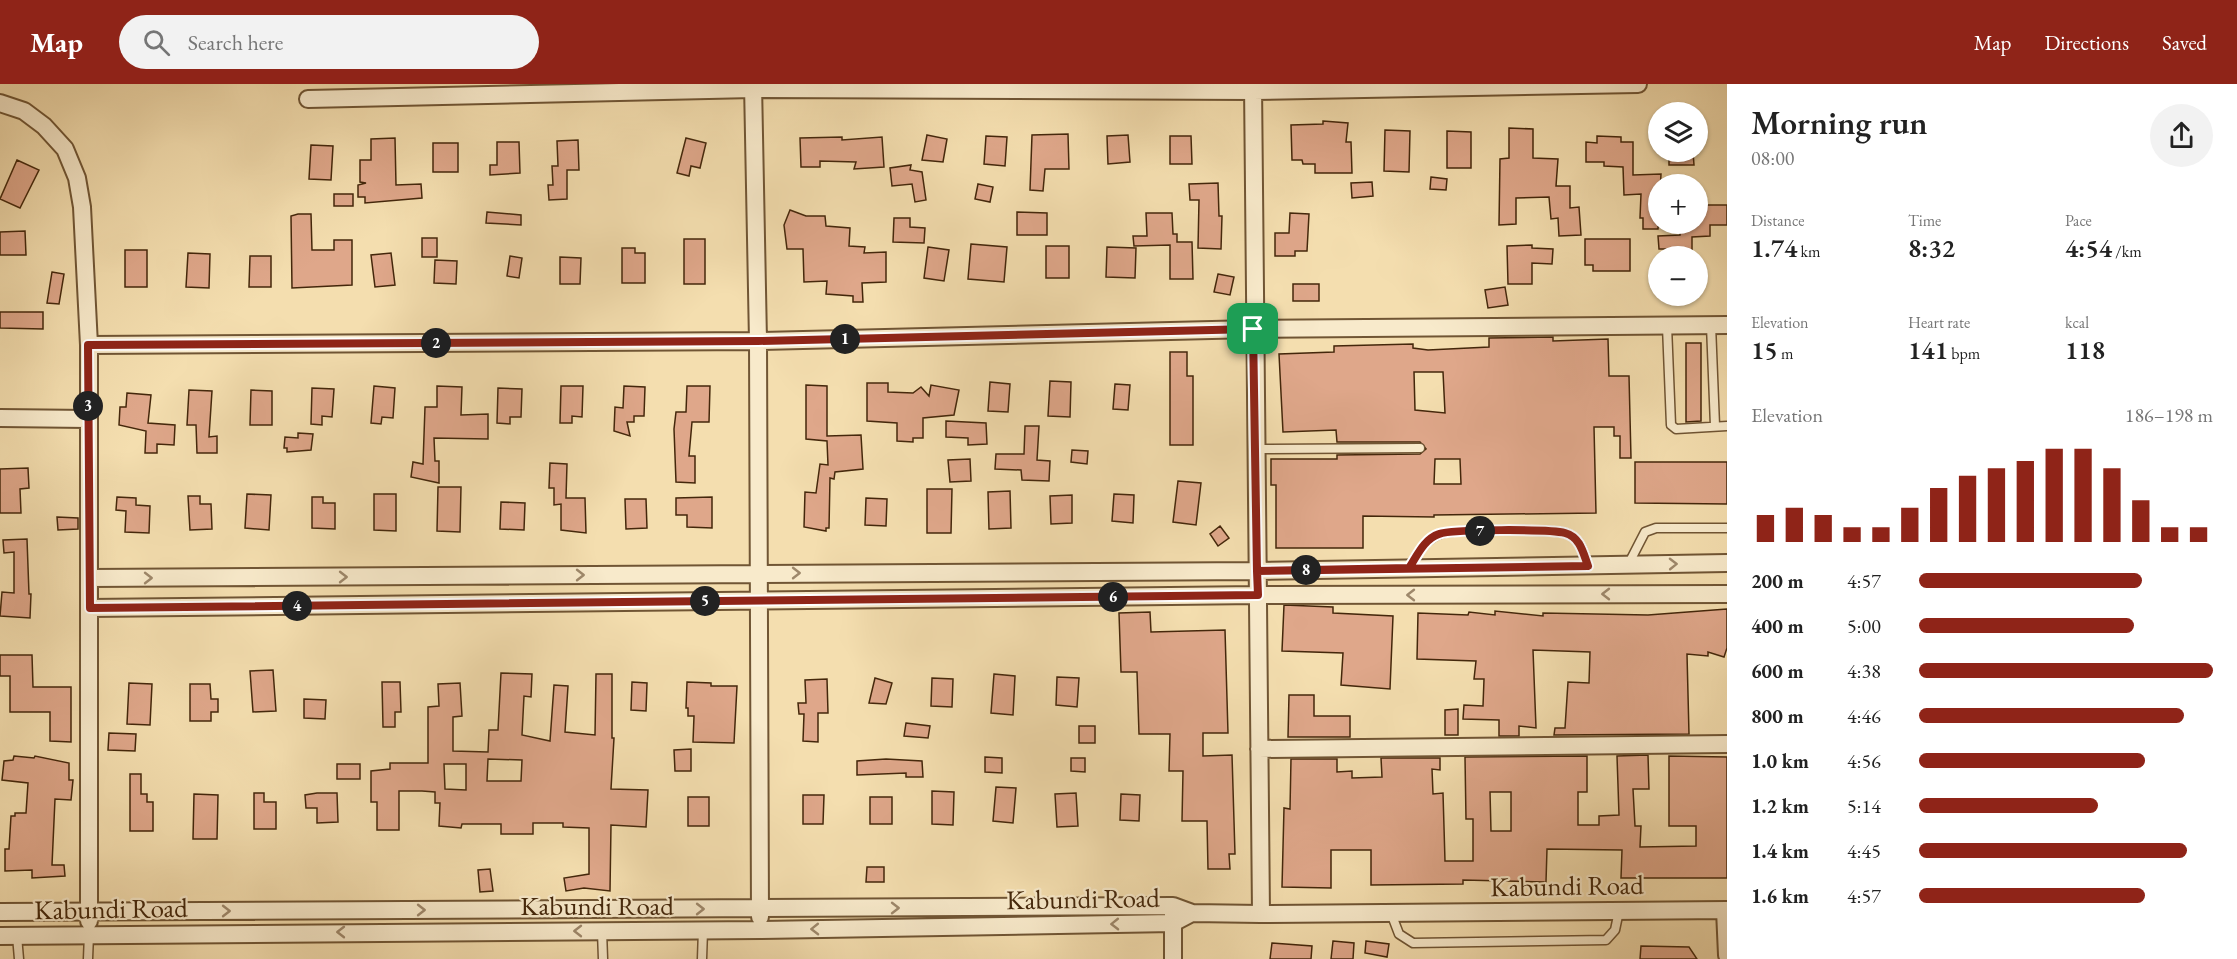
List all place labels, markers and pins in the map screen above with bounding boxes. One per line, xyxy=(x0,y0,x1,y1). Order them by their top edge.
pin xyxy=(1227,303,1278,354)
pin: 1 xyxy=(830,324,860,354)
pin: 2 xyxy=(421,328,451,358)
pin: 3 xyxy=(73,391,103,421)
pin: 7 xyxy=(1465,516,1495,546)
pin: 8 xyxy=(1291,555,1321,585)
pin: 6 xyxy=(1098,582,1128,612)
pin: 5 xyxy=(690,586,720,616)
pin: 4 xyxy=(282,591,312,621)

